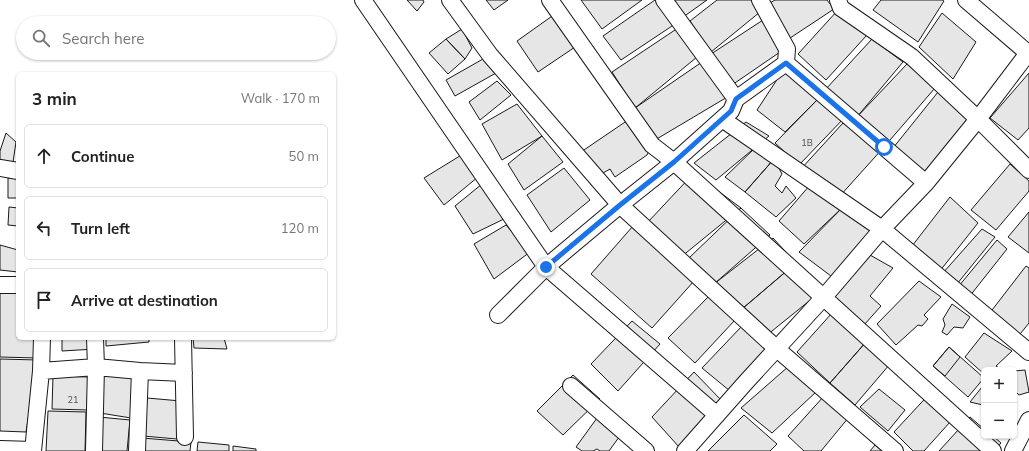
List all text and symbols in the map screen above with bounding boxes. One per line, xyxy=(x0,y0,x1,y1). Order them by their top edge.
search box xyxy=(16,16,336,60)
icon: search xyxy=(30,27,52,49)
text: Search here xyxy=(62,29,144,48)
text: 3 min xyxy=(32,88,77,109)
text: Walk · 170 m xyxy=(241,90,320,106)
house number: 1B xyxy=(801,137,813,148)
route start xyxy=(875,138,893,156)
icon: ahead xyxy=(33,145,55,167)
text: Continue xyxy=(71,147,134,166)
text: 50 m xyxy=(289,148,319,164)
icon: left xyxy=(33,217,55,239)
text: Turn left xyxy=(71,219,130,238)
text: 120 m xyxy=(281,220,319,236)
route end xyxy=(537,258,555,276)
icon: arrive xyxy=(33,289,55,311)
text: Arrive at destination xyxy=(71,291,218,310)
map controls xyxy=(981,367,1017,439)
button: + xyxy=(981,367,1017,403)
house number: 21 xyxy=(68,394,78,405)
button: − xyxy=(981,403,1017,439)

